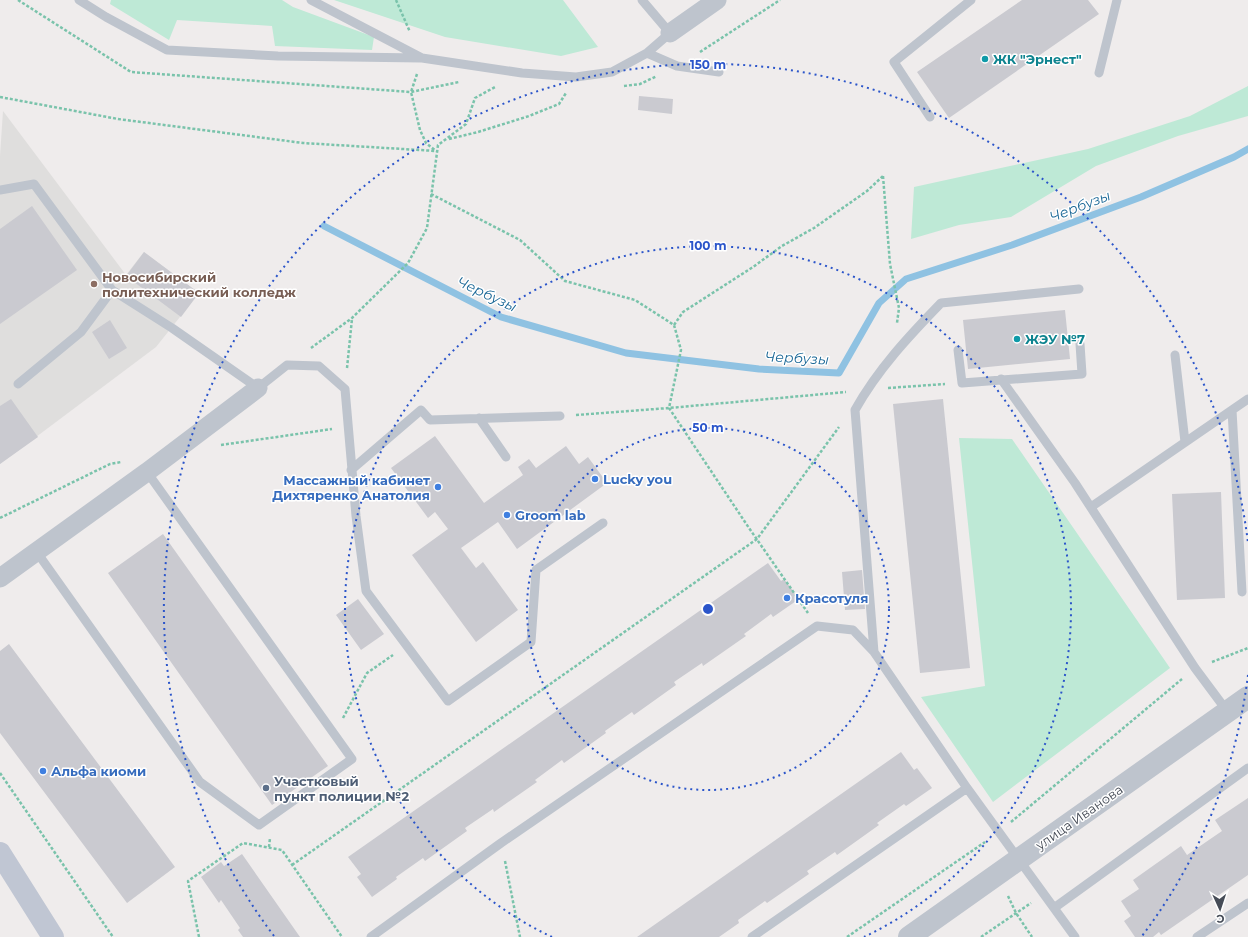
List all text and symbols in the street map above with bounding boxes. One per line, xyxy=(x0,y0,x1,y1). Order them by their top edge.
place label: ЖК "Эрнест" xyxy=(993,51,1082,67)
marker: ЖК "Эрнест" xyxy=(980,54,990,64)
text: 150 m xyxy=(690,57,726,72)
water label: Чербузы xyxy=(1047,186,1113,226)
text: 100 m xyxy=(690,238,726,253)
place label: Новосибирский политехнический колледж xyxy=(102,269,296,300)
water label: Чербузы xyxy=(454,272,520,316)
marker: Новосибирский политехнический колледж xyxy=(89,279,99,289)
place label: ЖЭУ №7 xyxy=(1025,331,1085,347)
marker: ЖЭУ №7 xyxy=(1012,334,1022,344)
water label: Чербузы xyxy=(765,347,829,369)
text: 50 m xyxy=(692,420,724,435)
place label: Lucky you xyxy=(603,471,672,487)
place label: Массажный кабинет Дихтяренко Анатолия xyxy=(272,472,430,503)
marker: Lucky you xyxy=(590,474,600,484)
marker: Массажный кабинет Дихтяренко Анатолия xyxy=(433,482,443,492)
place label: Groom lab xyxy=(515,507,586,523)
marker: Groom lab xyxy=(502,510,512,520)
place label: Красотуля xyxy=(795,590,868,606)
marker: Красотуля xyxy=(782,593,792,603)
centre of rings xyxy=(701,602,715,616)
place label: Альфа киоми xyxy=(51,763,146,779)
marker: Альфа киоми xyxy=(38,766,48,776)
place label: Участковый пункт полиции №2 xyxy=(274,773,409,804)
street label: улица Иванова xyxy=(1032,781,1126,854)
marker: Участковый пункт полиции №2 xyxy=(261,783,271,793)
north arrow xyxy=(1200,889,1240,929)
text: С xyxy=(1216,912,1225,926)

